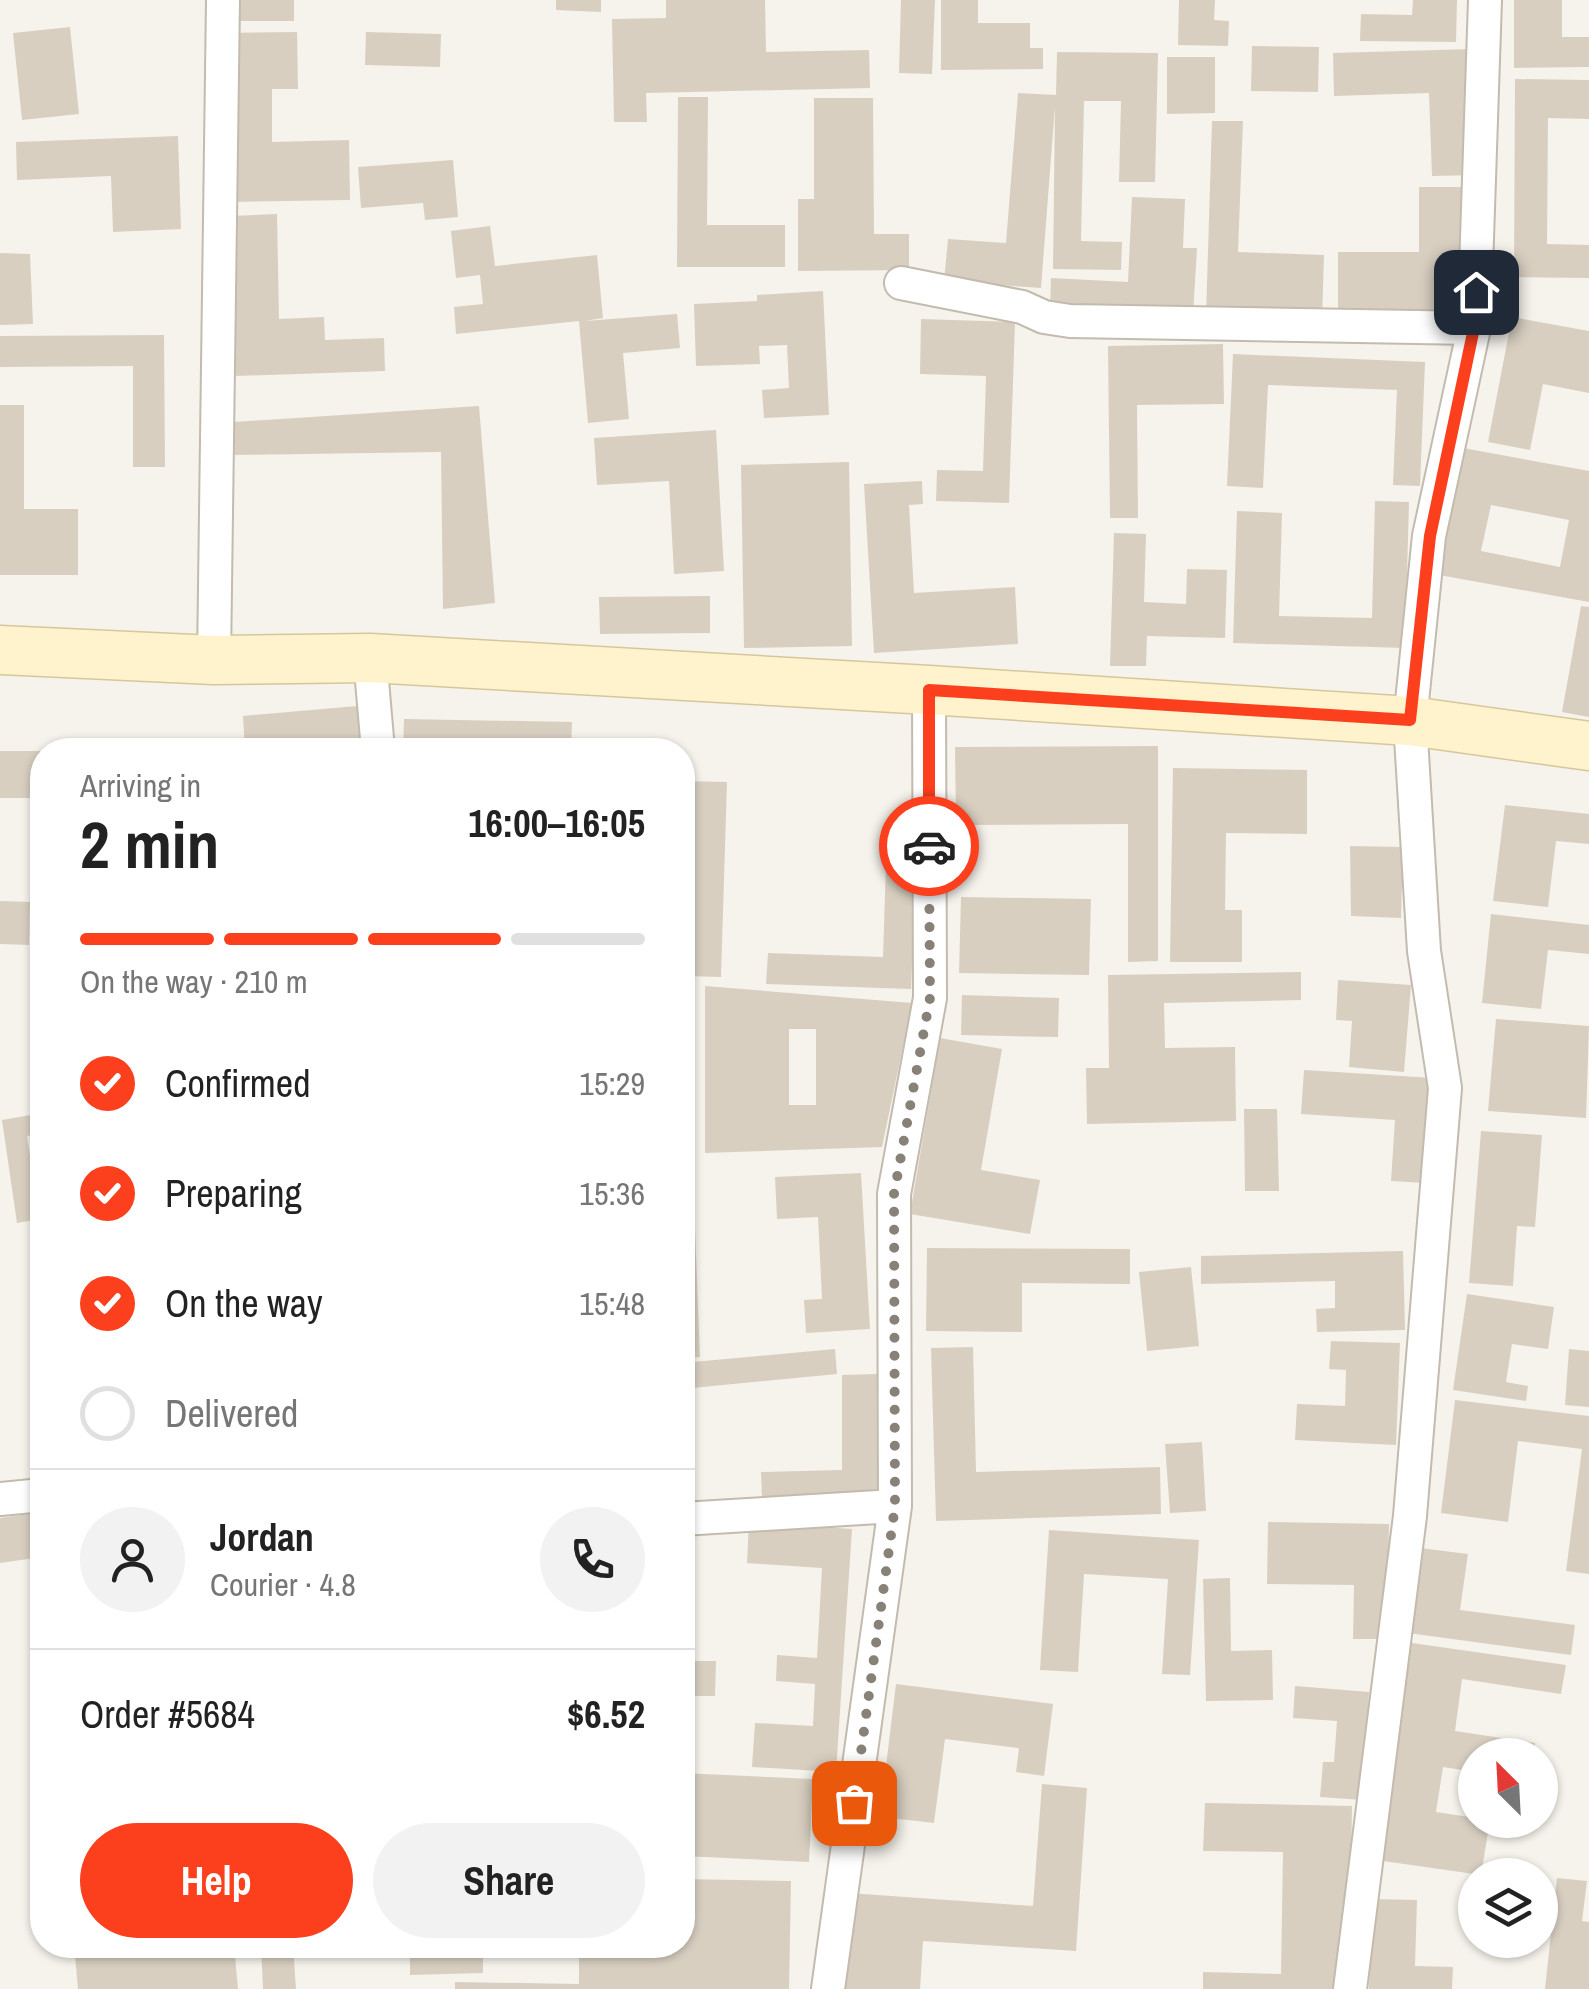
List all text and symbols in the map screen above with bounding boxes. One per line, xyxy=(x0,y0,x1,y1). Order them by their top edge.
pin xyxy=(1434,250,1519,335)
icon: home xyxy=(1449,265,1504,320)
text: Arriving in xyxy=(80,764,201,807)
courier xyxy=(879,796,979,896)
text: 16:00–16:05 xyxy=(468,798,645,849)
text: 2 min xyxy=(80,801,219,888)
icon: car xyxy=(902,819,957,874)
text: On the way · 210 m xyxy=(80,960,308,1003)
icon: check xyxy=(80,1056,135,1111)
text: Confirmed xyxy=(165,1058,310,1109)
text: 15:29 xyxy=(579,1062,645,1105)
icon: check xyxy=(80,1166,135,1221)
text: Preparing xyxy=(165,1168,302,1219)
text: 15:36 xyxy=(579,1172,645,1215)
icon: check xyxy=(80,1276,135,1331)
text: On the way xyxy=(165,1278,323,1329)
text: 15:48 xyxy=(579,1282,645,1325)
text: Delivered xyxy=(165,1388,298,1439)
button: person xyxy=(80,1507,185,1612)
button: phone xyxy=(540,1507,645,1612)
text: Jordan xyxy=(210,1512,314,1563)
text: Courier · 4.8 xyxy=(210,1563,356,1606)
text: Order #5684 xyxy=(80,1689,255,1740)
text: $6.52 xyxy=(567,1689,645,1740)
north arrow xyxy=(1458,1738,1558,1838)
map controls xyxy=(1458,1738,1558,1958)
pin xyxy=(812,1761,897,1846)
icon: bag xyxy=(827,1776,882,1831)
button: Help xyxy=(80,1823,353,1938)
button: Share xyxy=(373,1823,645,1938)
button: layers xyxy=(1458,1858,1558,1958)

